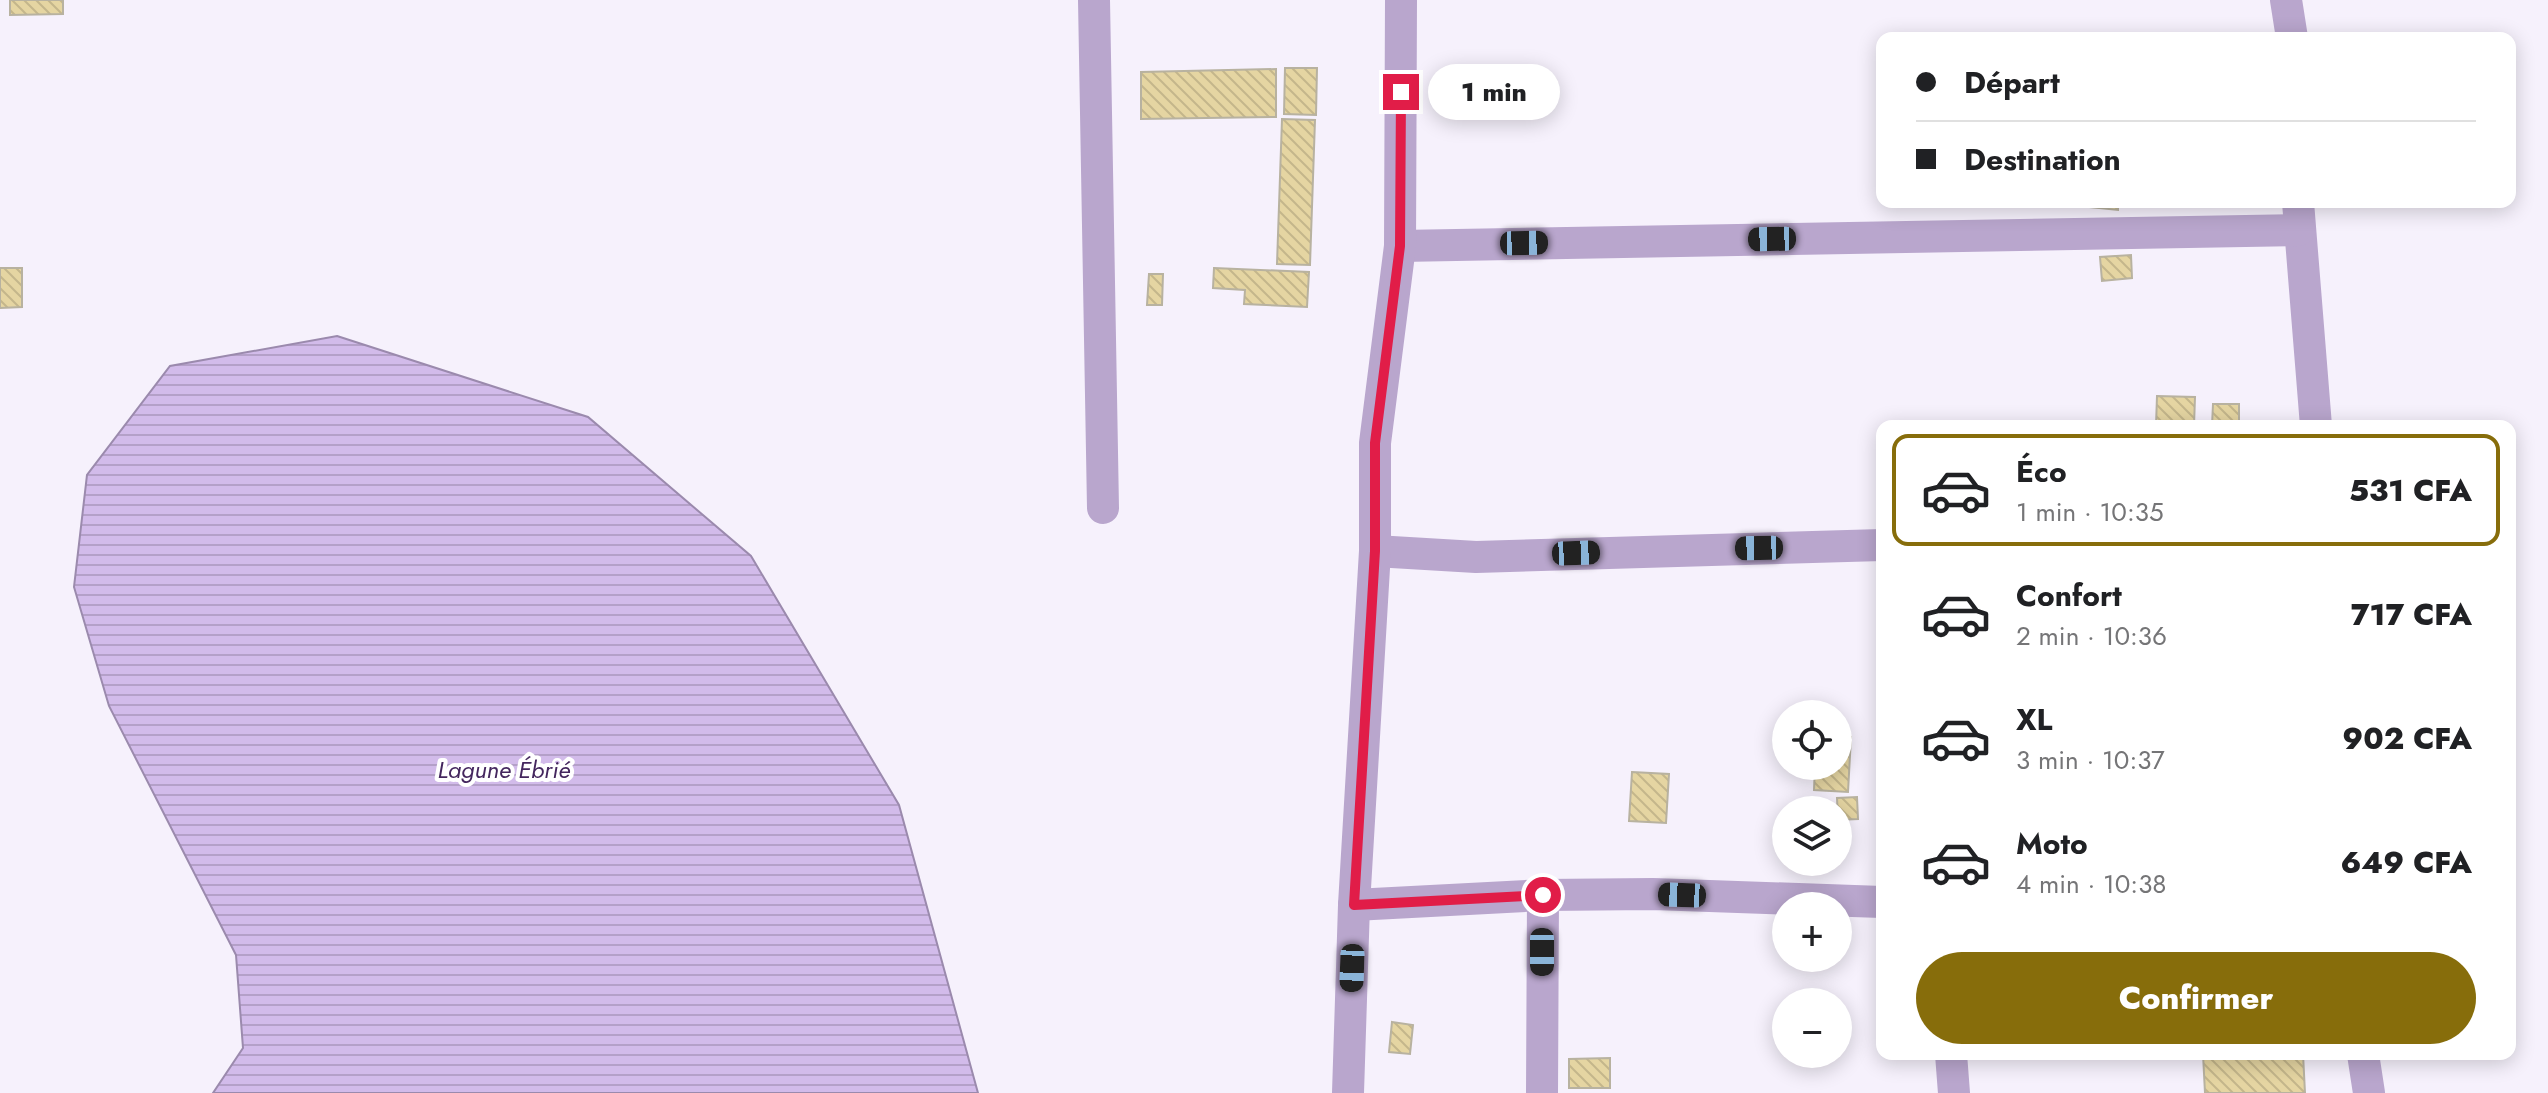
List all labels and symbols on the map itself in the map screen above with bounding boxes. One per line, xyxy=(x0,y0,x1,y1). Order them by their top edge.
callout: 1 min xyxy=(1429,64,1561,120)
route end xyxy=(1383,74,1419,110)
car xyxy=(1748,227,1796,251)
car xyxy=(1500,231,1548,255)
car xyxy=(1735,536,1783,560)
car xyxy=(1552,540,1600,566)
water label: Lagune Ébrié xyxy=(438,752,571,787)
route start xyxy=(1525,877,1561,913)
car xyxy=(1658,882,1706,908)
car xyxy=(1530,928,1554,976)
car xyxy=(1339,944,1365,992)

